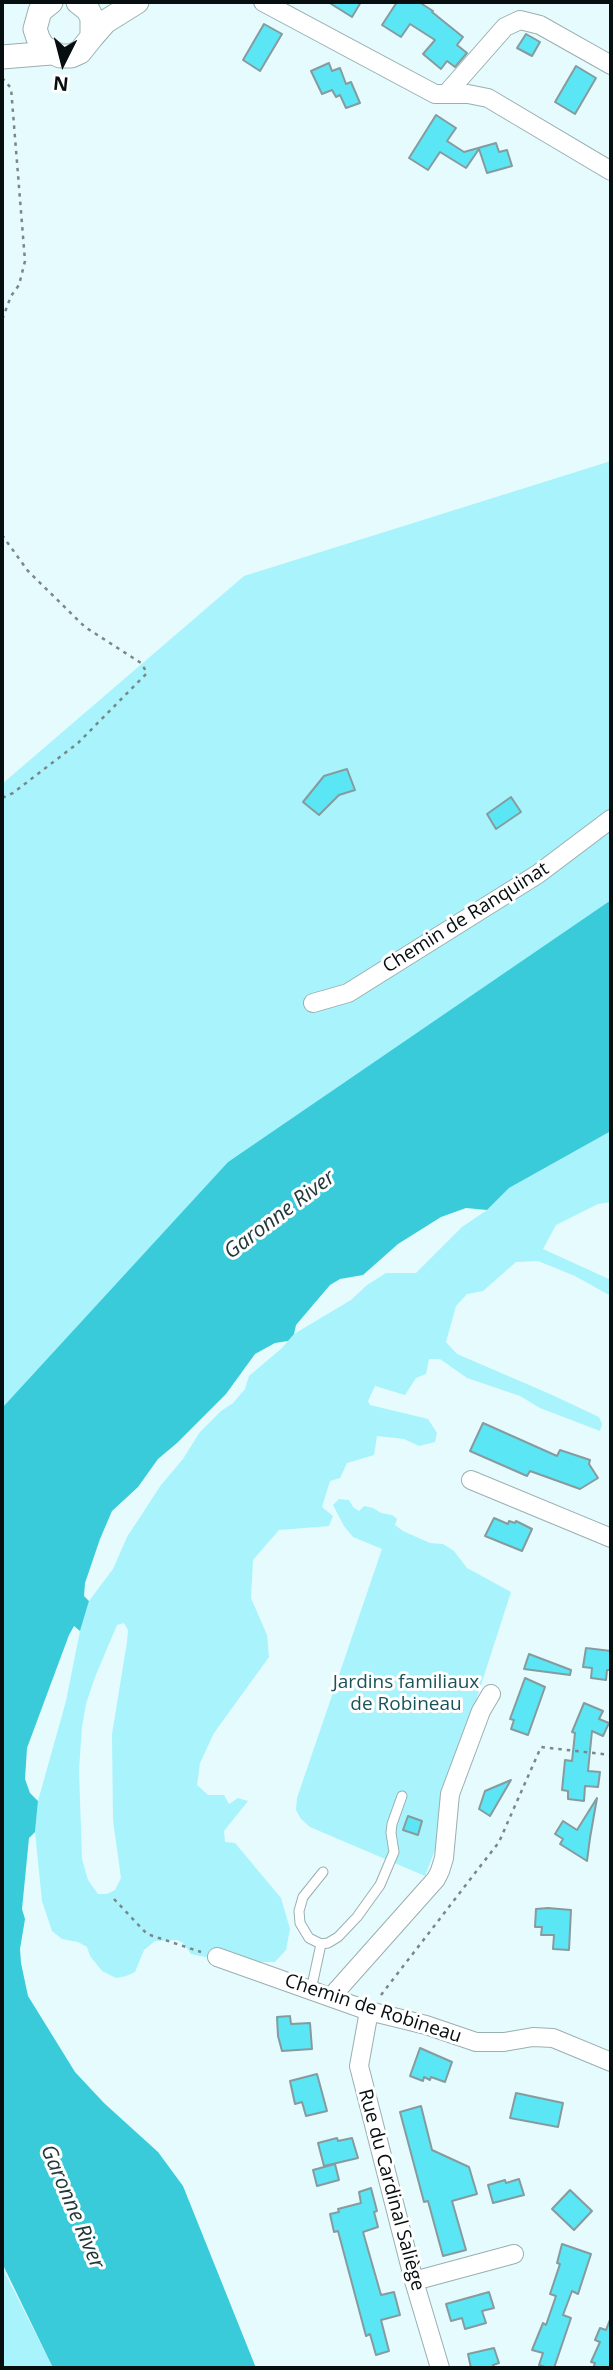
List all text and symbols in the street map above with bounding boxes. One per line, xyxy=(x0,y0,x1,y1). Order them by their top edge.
north arrow xyxy=(28,28,98,98)
text: N xyxy=(52,70,70,98)
street label: Chemin de Ranquinat xyxy=(379,858,553,978)
water label: Garonne River xyxy=(220,1165,340,1265)
park label: Jardins familiaux de Robineau xyxy=(333,1672,479,1716)
street label: Chemin de Robineau xyxy=(282,1970,464,2048)
street label: Rue du Cardinal Saliège xyxy=(353,2087,429,2293)
water label: Garonne River xyxy=(35,2141,109,2273)

